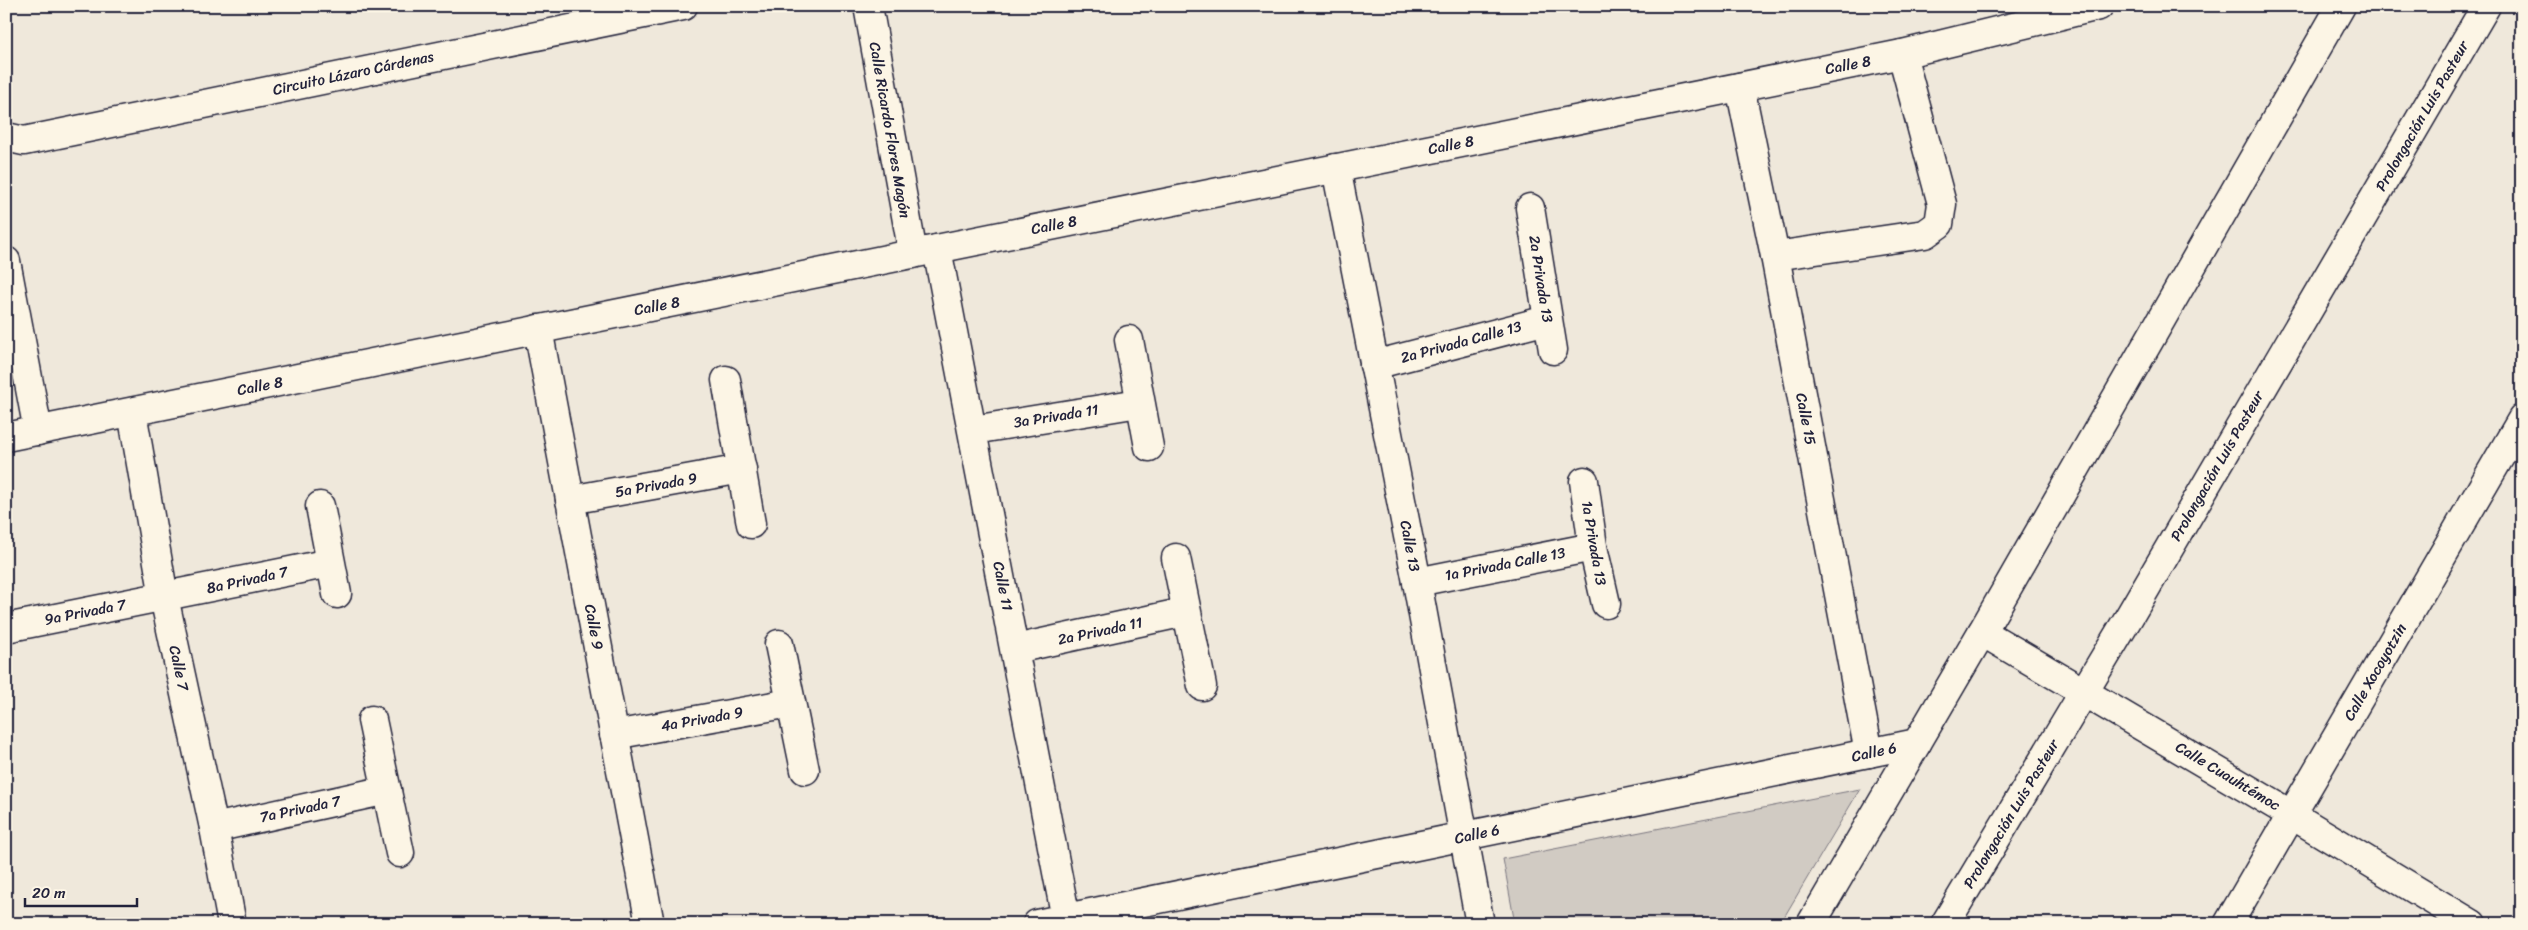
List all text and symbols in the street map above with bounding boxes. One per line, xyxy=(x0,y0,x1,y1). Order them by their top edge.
street label: Prolongación Luis Pasteur xyxy=(2368,35,2476,196)
street label: Calle Ricardo Flores Magón xyxy=(862,40,918,220)
street label: Circuito Lázaro Cárdenas xyxy=(270,43,437,103)
street label: Calle 8 xyxy=(1823,48,1873,82)
street label: Calle 8 xyxy=(1426,128,1476,162)
street label: Calle 8 xyxy=(1029,208,1079,242)
street label: 2a Privada 13 xyxy=(1521,234,1561,324)
street label: Calle 8 xyxy=(632,289,682,323)
street label: 2a Privada Calle 13 xyxy=(1397,313,1525,371)
street label: Calle 8 xyxy=(235,369,285,403)
street label: Prolongación Luis Pasteur xyxy=(2163,385,2271,546)
street label: Calle 15 xyxy=(1788,391,1824,447)
street label: 3a Privada 11 xyxy=(1012,396,1100,436)
street label: 5a Privada 9 xyxy=(613,465,699,505)
street label: 1a Privada 13 xyxy=(1574,499,1614,587)
street label: Calle 13 xyxy=(1392,518,1428,574)
street label: 1a Privada Calle 13 xyxy=(1442,540,1568,588)
street label: 8a Privada 7 xyxy=(204,558,291,601)
street label: Calle 11 xyxy=(985,559,1021,613)
street label: 9a Privada 7 xyxy=(42,591,129,633)
street label: Calle 9 xyxy=(577,602,611,652)
street label: 2a Privada 11 xyxy=(1055,609,1145,653)
street label: Calle Xocoyotzin xyxy=(2336,618,2414,726)
street label: Calle 7 xyxy=(162,643,197,694)
street label: 4a Privada 9 xyxy=(659,699,745,739)
street label: Prolongación Luis Pasteur xyxy=(1956,734,2066,894)
street label: Calle Cuauhtémoc xyxy=(2170,734,2286,818)
street label: Calle 6 xyxy=(1849,735,1899,769)
street label: 7a Privada 7 xyxy=(257,787,344,830)
street label: Calle 6 xyxy=(1452,817,1502,851)
scale bar xyxy=(25,875,138,907)
text: 20 m xyxy=(32,880,66,906)

